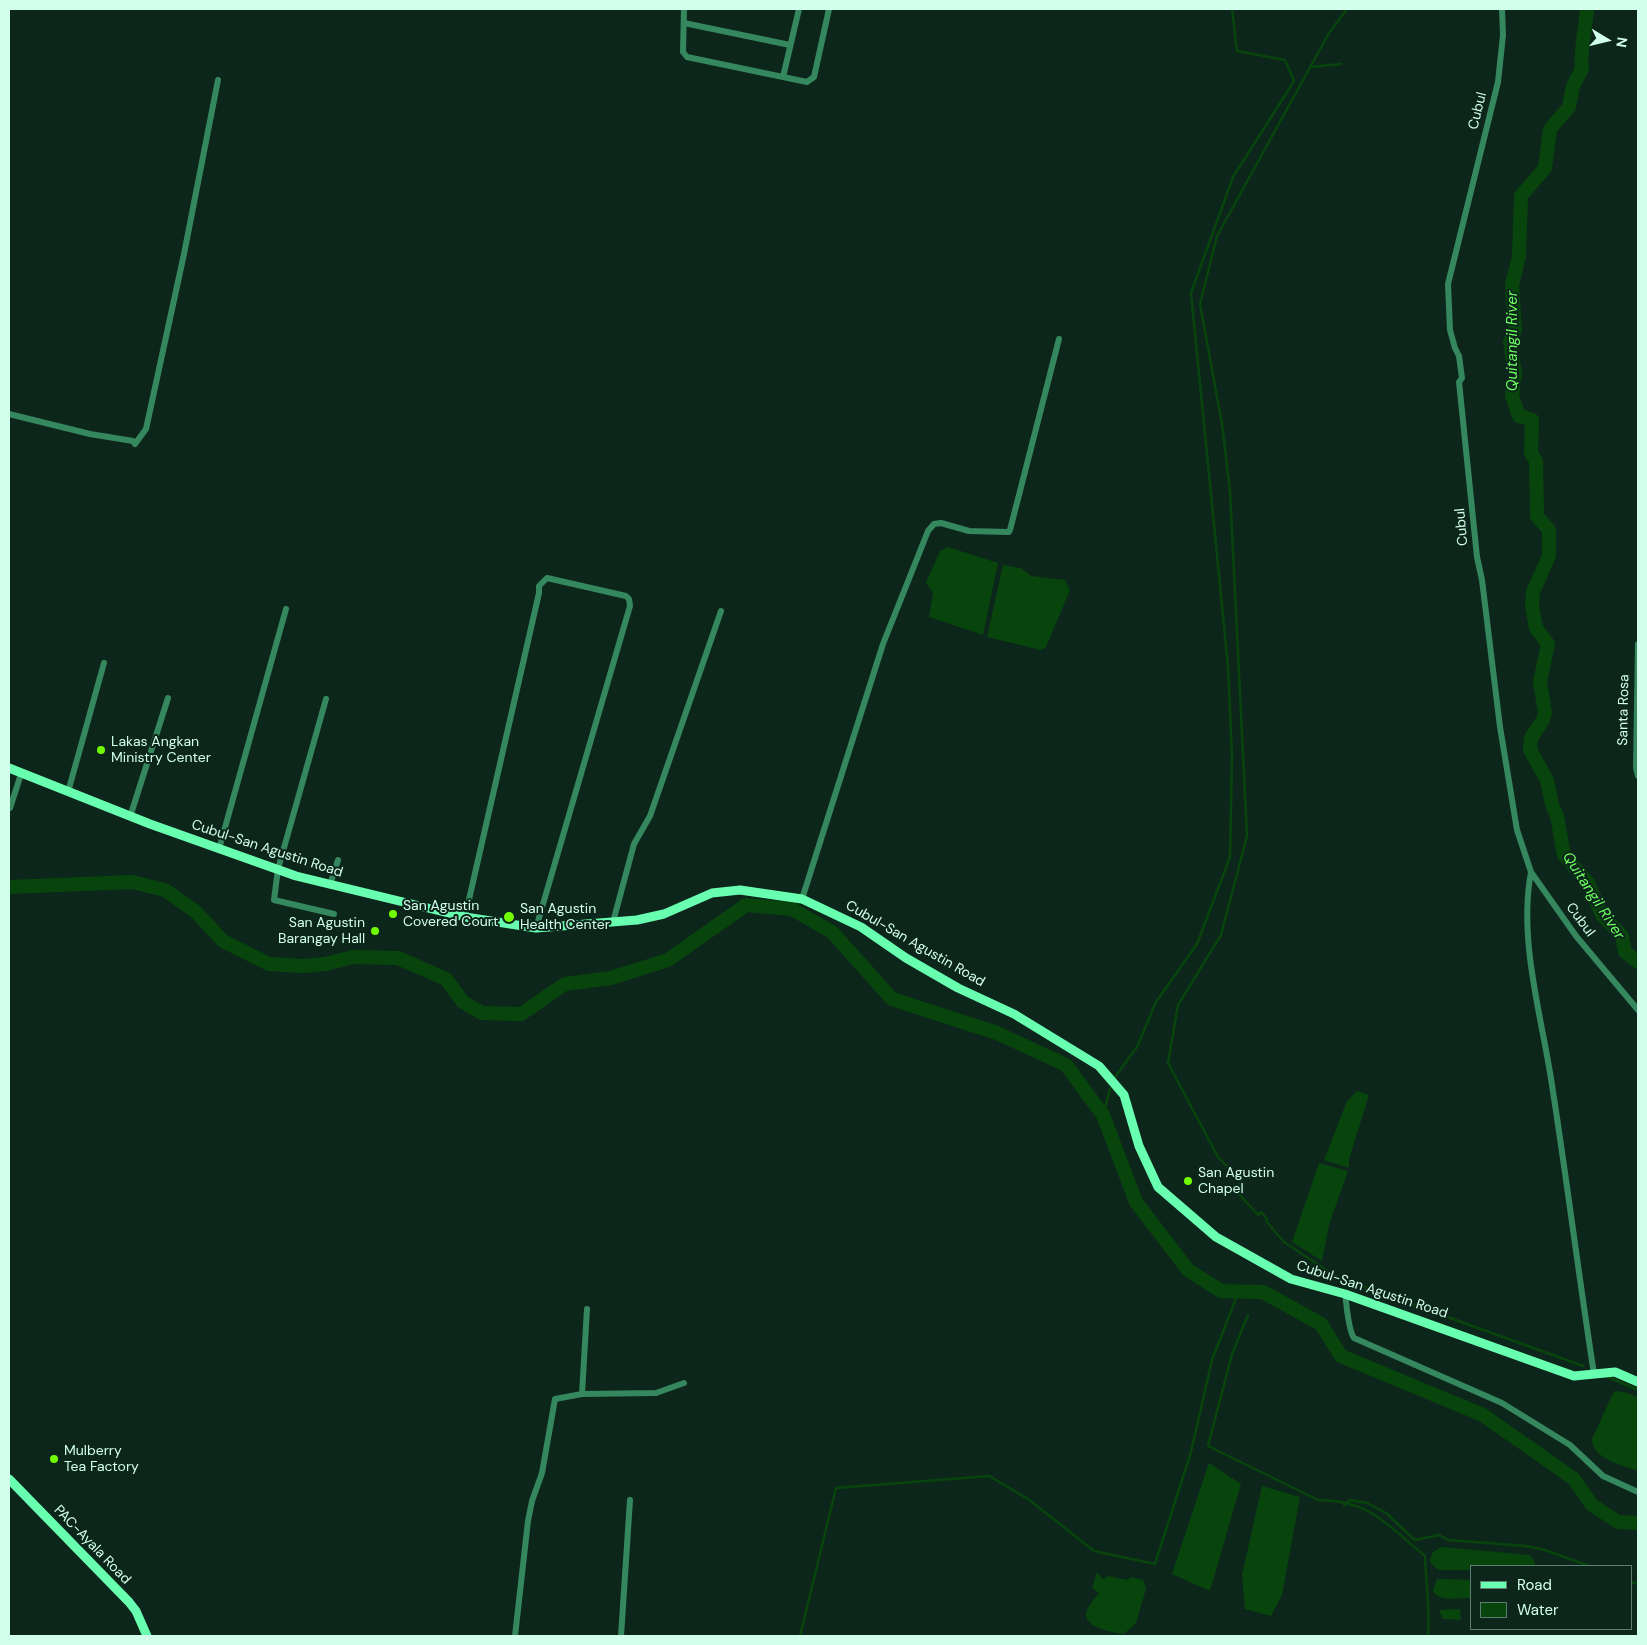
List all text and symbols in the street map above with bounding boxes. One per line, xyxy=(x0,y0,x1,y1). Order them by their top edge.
north arrow xyxy=(1582,15,1632,65)
text: N xyxy=(1612,36,1632,49)
street label: Cubul xyxy=(1465,91,1491,131)
water label: Quitangil River xyxy=(1504,291,1522,391)
street label: Cubul xyxy=(1452,507,1472,547)
street label: Santa Rosa xyxy=(1615,674,1633,746)
place label: Lakas Angkan Ministry Center xyxy=(111,734,211,766)
marker: Lakas Angkan Ministry Center xyxy=(95,744,107,756)
street label: Cubul-San Agustin Road xyxy=(189,817,345,881)
water label: Quitangil River xyxy=(1558,849,1628,943)
street label: Cubul-San Agustin Road xyxy=(842,897,988,991)
place label: San Agustin Covered Court xyxy=(403,898,498,930)
street label: Cubul xyxy=(1562,900,1598,940)
place label: San Agustin Health Center xyxy=(520,901,610,934)
marker: San Agustin Covered Court xyxy=(387,908,399,920)
marker: San Agustin Health Center xyxy=(502,910,516,924)
place label: San Agustin Barangay Hall xyxy=(278,915,365,948)
marker: San Agustin Barangay Hall xyxy=(369,925,381,937)
place label: San Agustin Chapel xyxy=(1198,1165,1274,1198)
marker: San Agustin Chapel xyxy=(1182,1175,1194,1187)
street label: Cubul-San Agustin Road xyxy=(1294,1258,1450,1322)
place label: Mulberry Tea Factory xyxy=(64,1443,139,1475)
marker: Mulberry Tea Factory xyxy=(48,1453,60,1465)
street label: PAC-Ayala Road xyxy=(50,1502,134,1588)
legend xyxy=(1470,1565,1632,1630)
text: Road xyxy=(1517,1575,1552,1595)
text: Water xyxy=(1517,1600,1558,1620)

